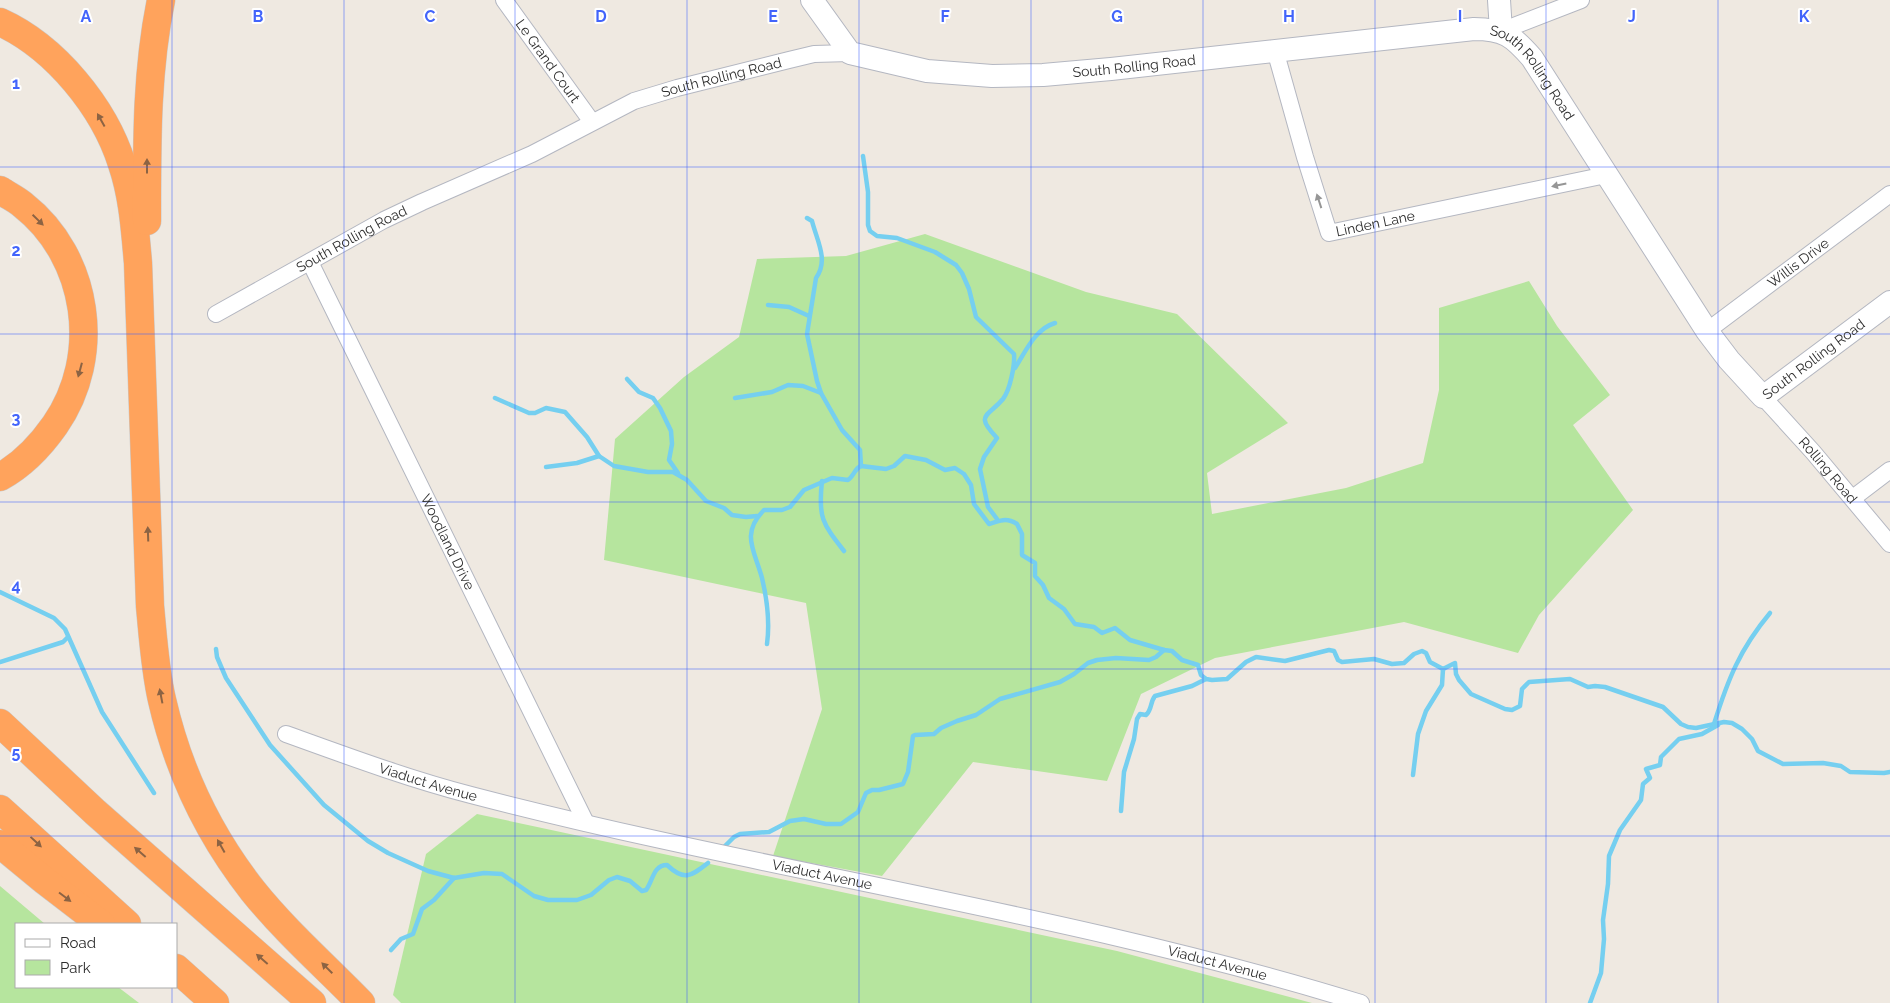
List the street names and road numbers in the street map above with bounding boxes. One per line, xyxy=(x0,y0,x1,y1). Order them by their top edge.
street label: Le Grand Court xyxy=(513,16,583,106)
street label: South Rolling Road xyxy=(1489,22,1578,123)
street label: South Rolling Road xyxy=(1072,52,1196,80)
street label: South Rolling Road xyxy=(659,54,783,100)
street label: South Rolling Road xyxy=(293,202,409,275)
street label: Linden Lane xyxy=(1334,207,1416,239)
street label: Willis Drive xyxy=(1765,235,1832,291)
street label: South Rolling Road xyxy=(1759,316,1868,403)
street label: Rolling Road xyxy=(1795,434,1861,507)
street label: Woodland Drive xyxy=(417,492,478,592)
street label: Viaduct Avenue xyxy=(377,760,479,804)
street label: Viaduct Avenue xyxy=(771,856,874,893)
street label: Viaduct Avenue xyxy=(1166,942,1269,983)

